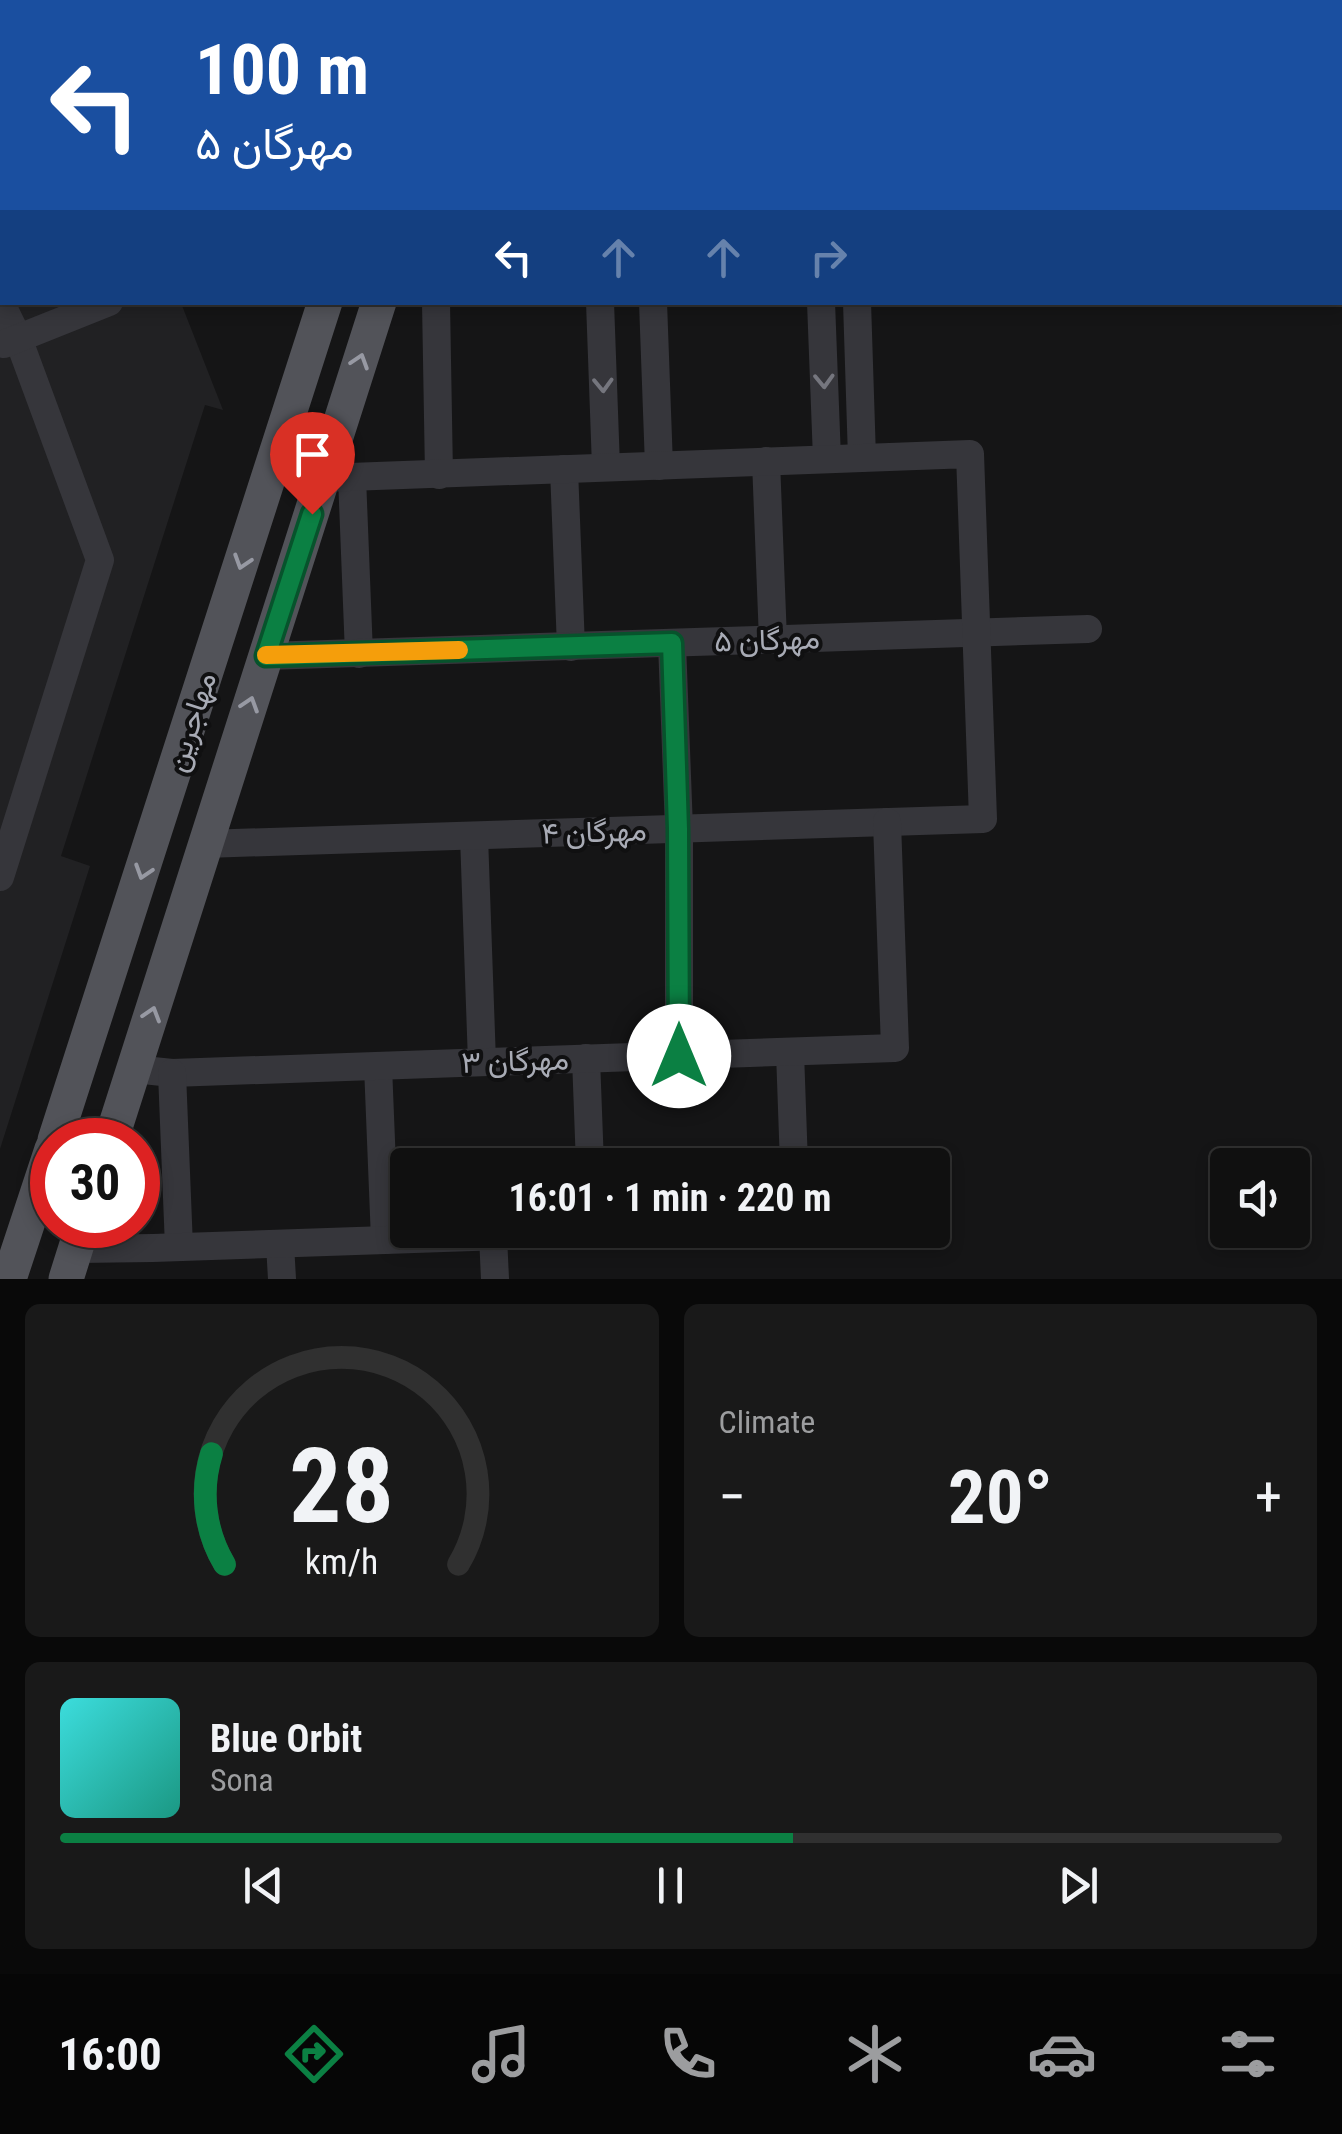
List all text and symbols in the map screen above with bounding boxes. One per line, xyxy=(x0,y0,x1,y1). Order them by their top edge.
text: 100 m xyxy=(195,29,369,111)
icon: left xyxy=(30,40,160,170)
text: مهرگان ۵ xyxy=(195,117,354,170)
icon: left xyxy=(486,230,541,285)
icon: ahead xyxy=(591,230,646,285)
icon: ahead xyxy=(696,230,751,285)
icon: right xyxy=(801,230,856,285)
one-way arrow xyxy=(348,354,369,371)
one-way arrow xyxy=(813,373,834,389)
one-way arrow xyxy=(592,377,613,393)
pin xyxy=(270,412,355,515)
icon: arrive xyxy=(285,427,340,482)
one-way arrow xyxy=(234,553,254,570)
street label: مهرگان ۵ xyxy=(713,620,821,660)
street label: مهاجرین xyxy=(158,668,224,776)
one-way arrow xyxy=(238,696,259,713)
street label: مهرگان ۴ xyxy=(541,812,647,852)
one-way arrow xyxy=(135,862,155,879)
position arrow xyxy=(627,1004,731,1108)
one-way arrow xyxy=(140,1006,160,1023)
street label: مهرگان ۳ xyxy=(460,1041,570,1081)
speed limit sign: 30 xyxy=(30,1118,160,1248)
map controls xyxy=(1210,1148,1310,1248)
button: sound xyxy=(1210,1148,1310,1248)
text: 16:01 · 1 min · 220 m xyxy=(509,1176,831,1220)
text: Climate xyxy=(719,1403,815,1441)
text: 28 xyxy=(289,1426,394,1547)
text: 20° xyxy=(948,1453,1053,1541)
text: − xyxy=(719,1465,746,1529)
text: + xyxy=(1255,1465,1282,1529)
text: km/h xyxy=(305,1541,379,1583)
text: Blue Orbit xyxy=(210,1717,362,1761)
text: Sona xyxy=(210,1761,273,1799)
icon: previous xyxy=(236,1858,291,1913)
icon: pause xyxy=(643,1858,698,1913)
icon: next xyxy=(1051,1858,1106,1913)
icon: directions xyxy=(279,2019,349,2089)
icon: music xyxy=(466,2019,536,2089)
icon: phone xyxy=(653,2019,723,2089)
icon: climate xyxy=(840,2019,910,2089)
icon: car xyxy=(1027,2019,1097,2089)
icon: filters xyxy=(1213,2019,1283,2089)
text: 16:00 xyxy=(58,2028,162,2081)

